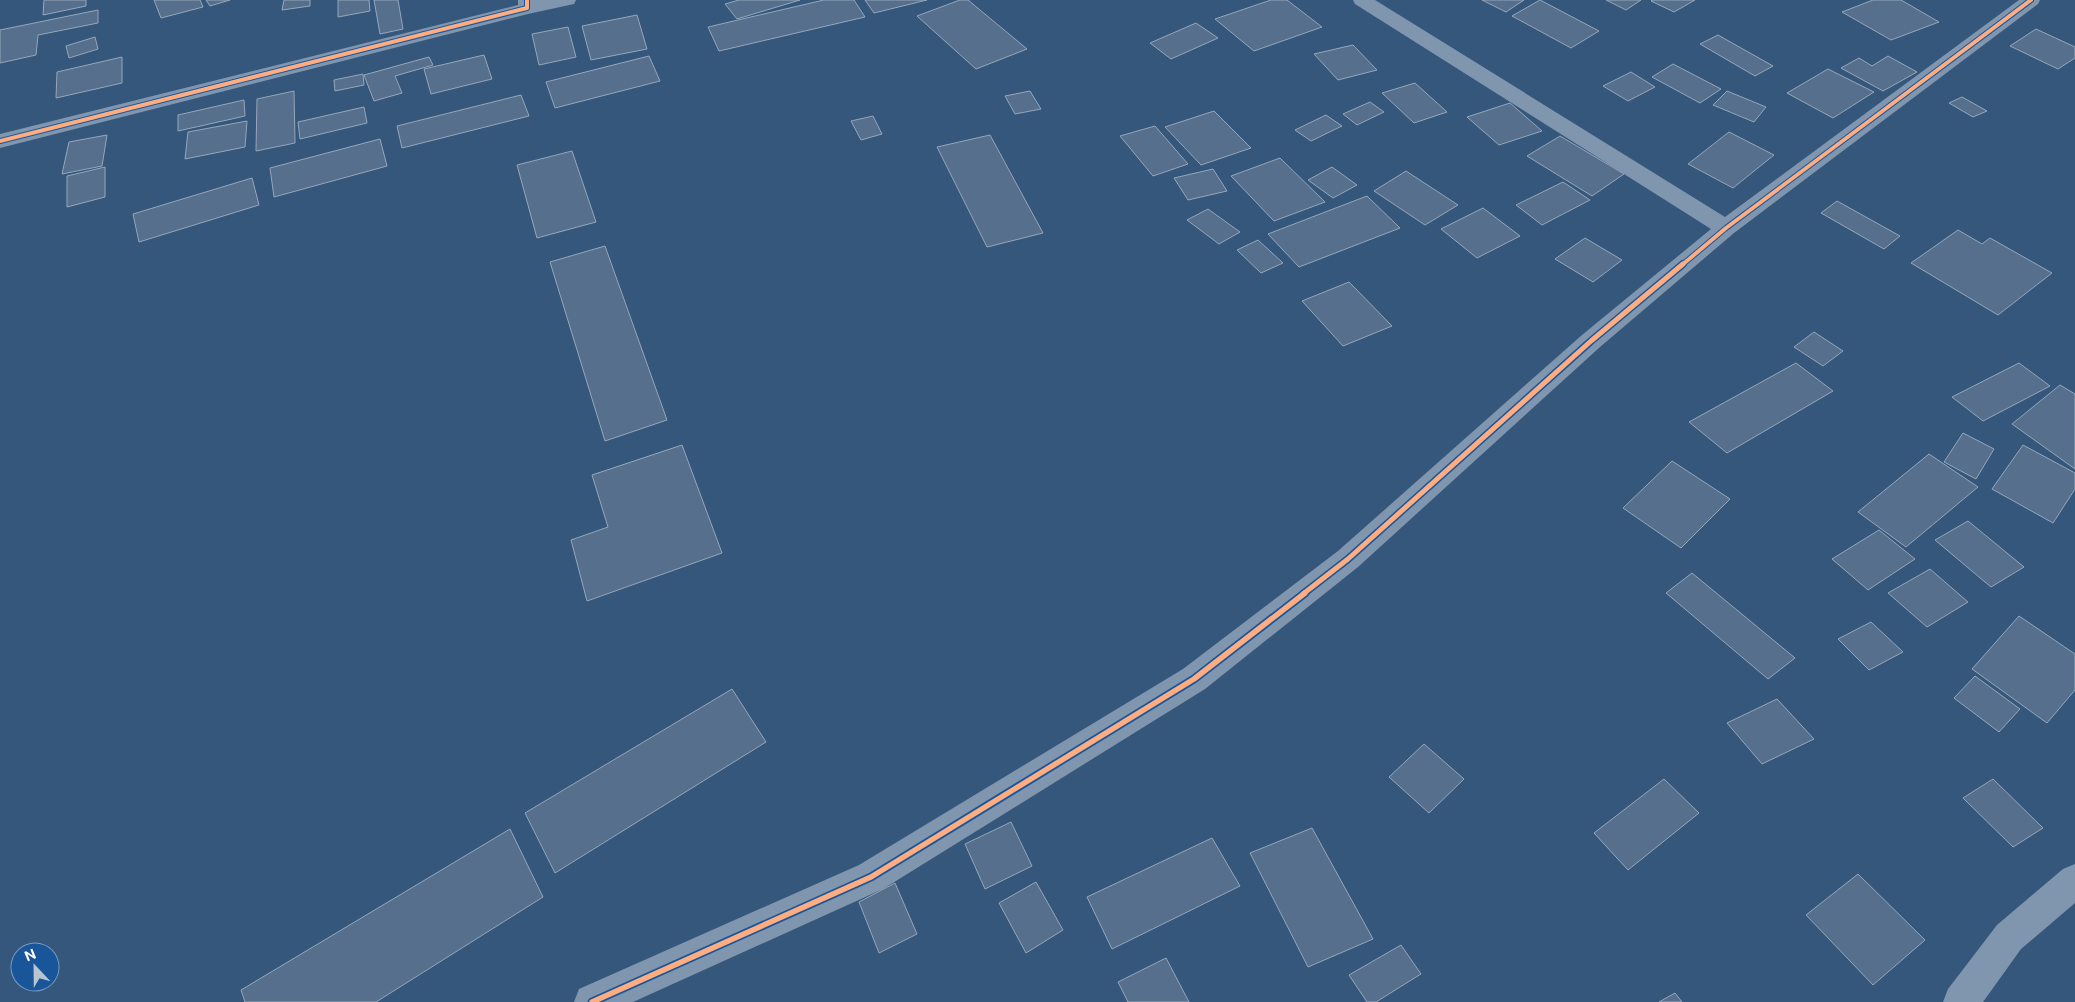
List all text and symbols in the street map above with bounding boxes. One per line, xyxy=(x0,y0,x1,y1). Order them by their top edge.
north arrow xyxy=(10,942,60,992)
text: N xyxy=(22,945,38,964)

